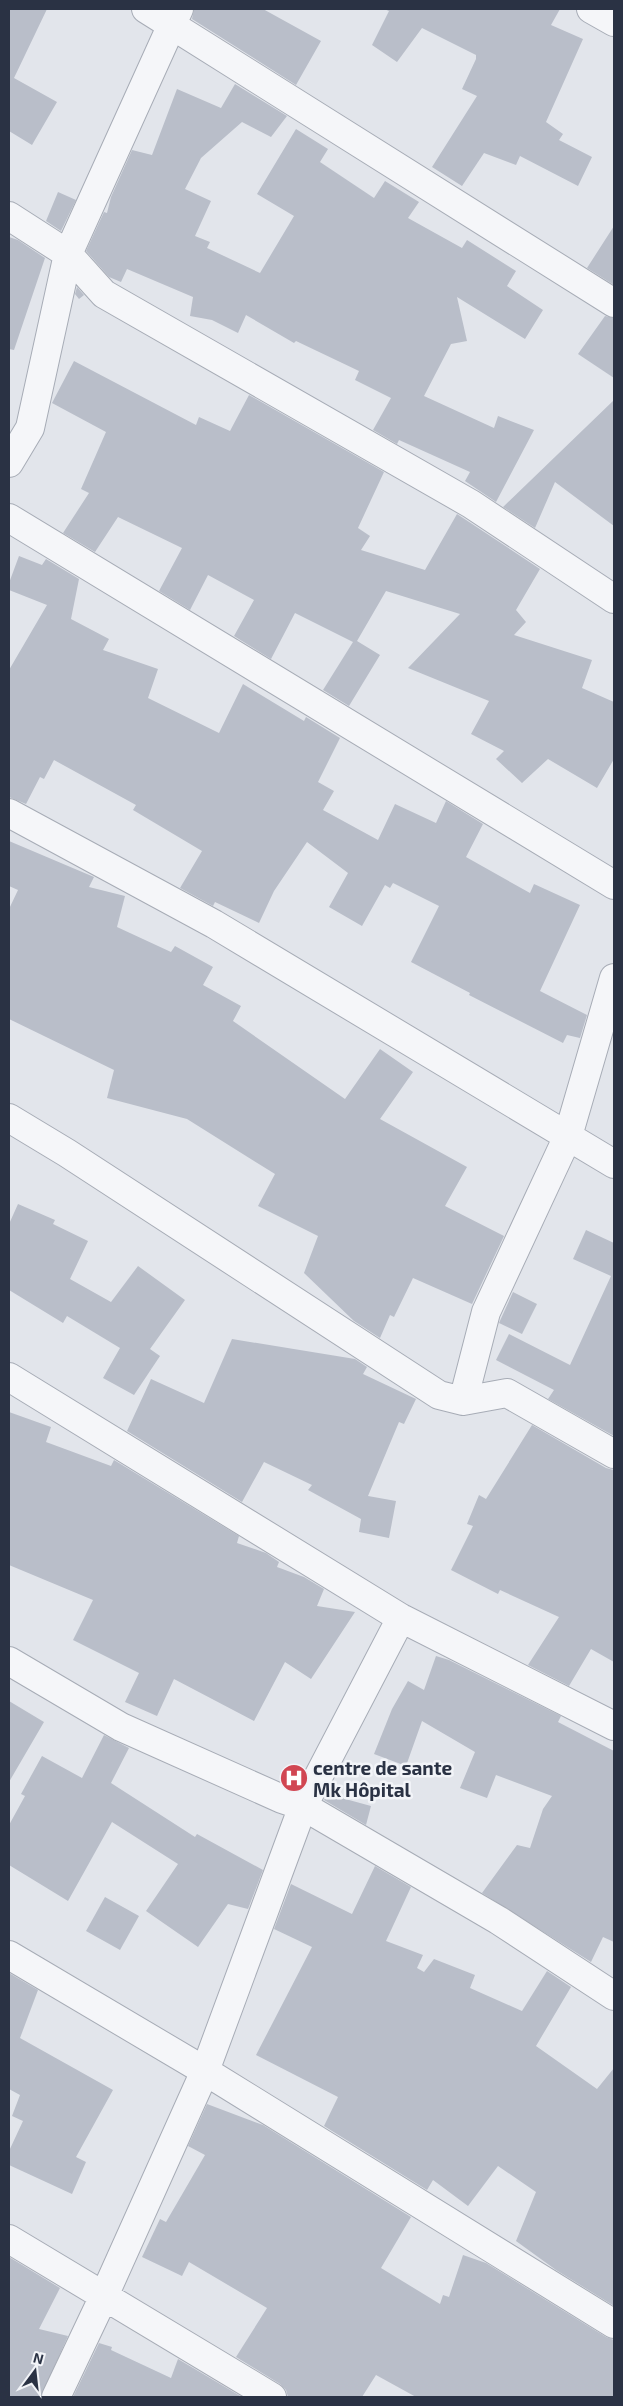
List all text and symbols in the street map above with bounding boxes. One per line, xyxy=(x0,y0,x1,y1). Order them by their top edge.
place label: centre de sante Mk Hôpital xyxy=(313,1756,453,1801)
hospital icon: centre de sante Mk Hôpital xyxy=(279,1763,309,1793)
north arrow xyxy=(10,2346,60,2396)
text: N xyxy=(31,2348,46,2367)

